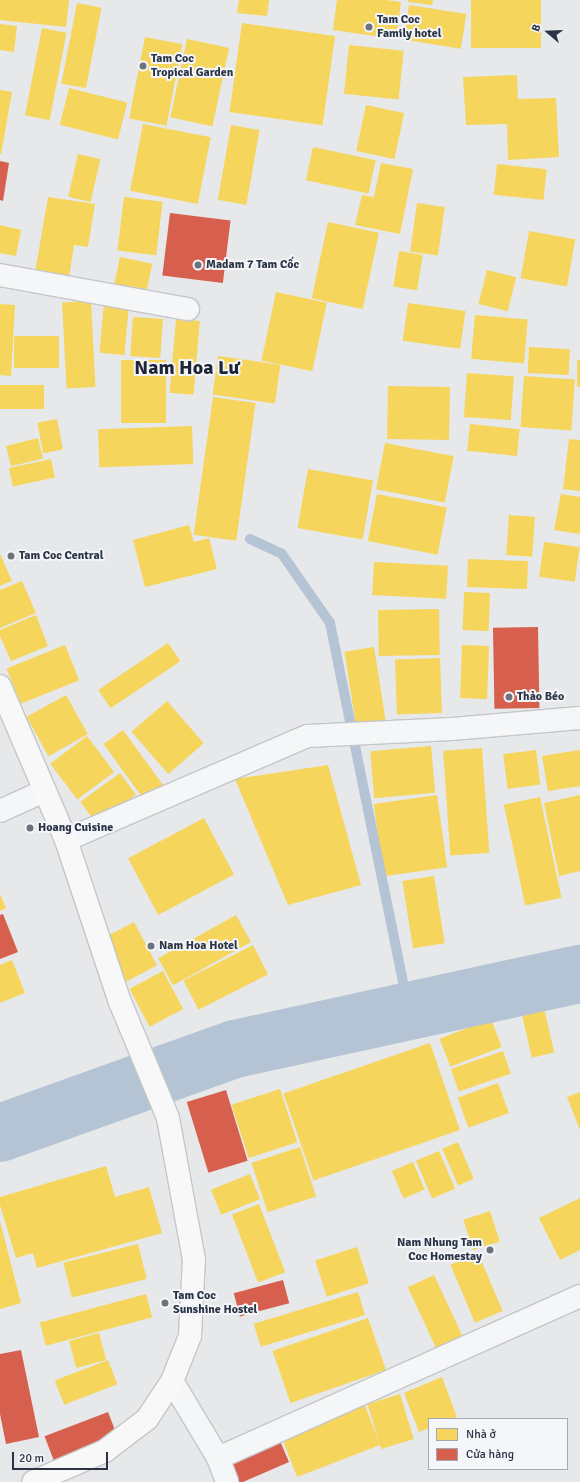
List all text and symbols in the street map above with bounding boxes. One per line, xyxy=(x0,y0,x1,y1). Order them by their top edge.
north arrow xyxy=(528,12,568,52)
place label: Tam Coc Family hotel xyxy=(377,13,441,41)
marker: Tam Coc Family hotel xyxy=(364,22,374,32)
text: B xyxy=(529,23,543,33)
place label: Tam Coc Tropical Garden xyxy=(151,52,233,80)
marker: Tam Coc Tropical Garden xyxy=(138,61,148,71)
place label: Madam 7 Tam Cốc xyxy=(206,258,299,272)
marker: Madam 7 Tam Cốc xyxy=(193,260,203,270)
district label: Nam Hoa Lư xyxy=(134,355,240,379)
place label: Tam Coc Central xyxy=(19,549,103,563)
marker: Tam Coc Central xyxy=(6,551,16,561)
place label: Thảo Béo xyxy=(517,690,564,704)
marker: Thảo Béo xyxy=(504,692,514,702)
place label: Hoang Cuisine xyxy=(38,821,113,835)
marker: Hoang Cuisine xyxy=(25,823,35,833)
place label: Nam Hoa Hotel xyxy=(159,939,238,953)
marker: Nam Hoa Hotel xyxy=(146,941,156,951)
place label: Nam Nhung Tam Coc Homestay xyxy=(397,1236,482,1264)
marker: Nam Nhung Tam Coc Homestay xyxy=(485,1245,495,1255)
place label: Tam Coc Sunshine Hostel xyxy=(173,1289,257,1317)
marker: Tam Coc Sunshine Hostel xyxy=(160,1298,170,1308)
legend xyxy=(428,1418,568,1470)
text: Nhà ở xyxy=(466,1427,496,1442)
scale bar xyxy=(14,1444,110,1470)
text: Cửa hàng xyxy=(466,1447,514,1462)
text: 20 m xyxy=(19,1451,44,1466)

